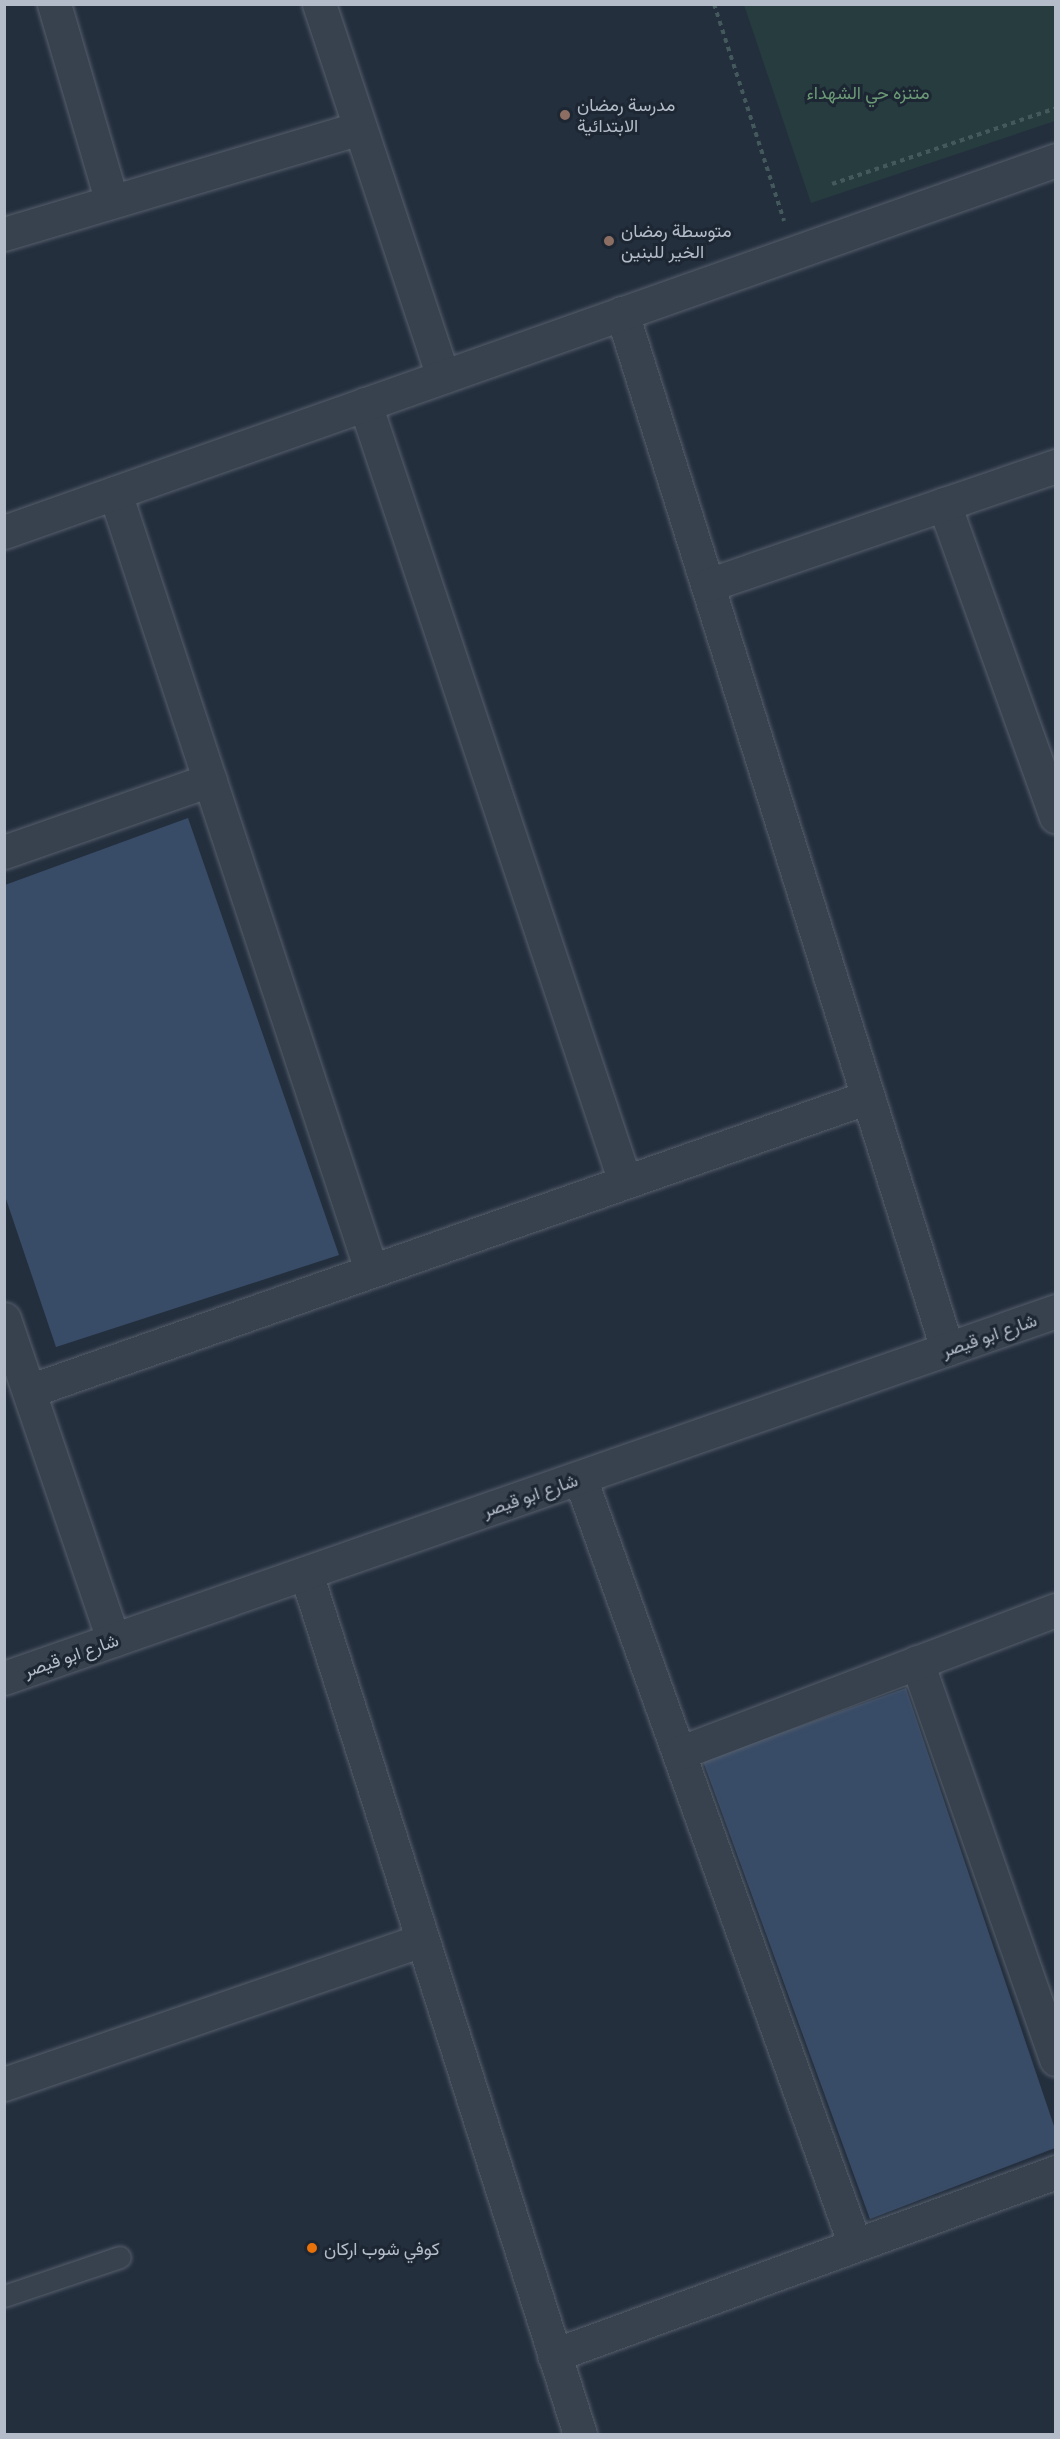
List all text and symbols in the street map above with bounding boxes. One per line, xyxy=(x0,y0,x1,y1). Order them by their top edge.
park label: متنزه حي الشهداء xyxy=(806,81,930,103)
place label: مدرسة رمضان الابتدائية xyxy=(577,94,675,136)
marker: مدرسة رمضان الابتدائية xyxy=(558,108,572,122)
place label: متوسطة رمضان الخير للبنين xyxy=(621,220,732,262)
marker: متوسطة رمضان الخير للبنين xyxy=(602,234,616,248)
street label: شارع ابو قيصر xyxy=(939,1309,1039,1361)
street label: شارع ابو قيصر xyxy=(480,1469,580,1521)
street label: شارع ابو قيصر xyxy=(21,1629,121,1681)
place label: كوفي شوب اركان xyxy=(324,2237,440,2259)
marker: كوفي شوب اركان xyxy=(305,2241,319,2255)

